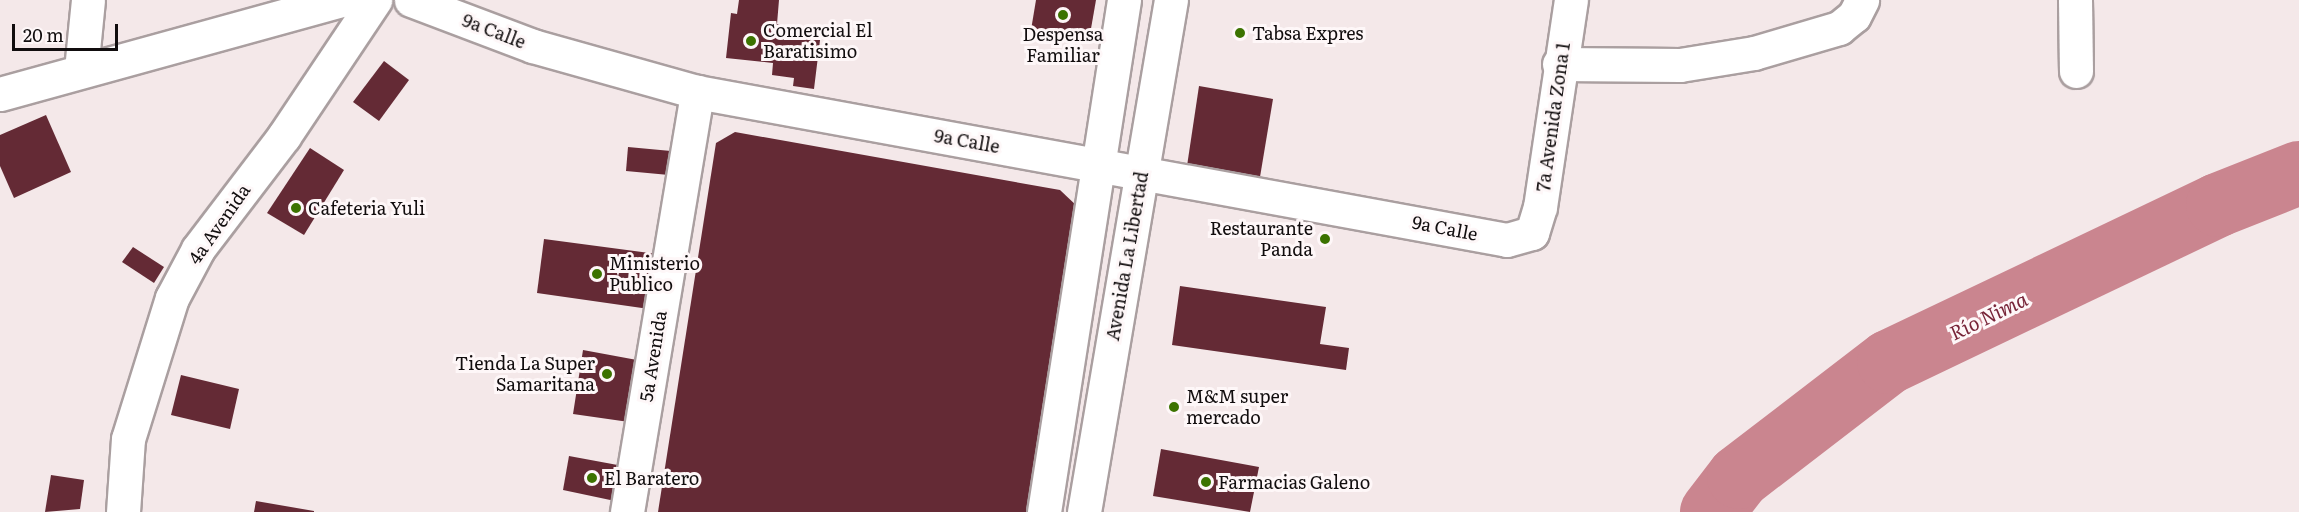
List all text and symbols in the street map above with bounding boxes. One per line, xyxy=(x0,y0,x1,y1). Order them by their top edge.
marker: Despensa Familiar xyxy=(1056,8,1070,22)
street label: 9a Calle xyxy=(459,9,529,53)
scale bar xyxy=(15,12,122,50)
place label: Comercial El Baratisimo xyxy=(763,20,873,63)
text: 20 m xyxy=(23,21,64,48)
place label: Tabsa Expres xyxy=(1252,22,1363,44)
place label: Despensa Familiar xyxy=(1023,24,1103,66)
marker: Tabsa Expres xyxy=(1233,26,1247,40)
marker: Comercial El Baratisimo xyxy=(744,34,758,48)
street label: 7a Avenida Zona 1 xyxy=(1532,41,1574,193)
street label: 9a Calle xyxy=(933,125,1001,157)
street label: Avenida La Libertad xyxy=(1101,170,1153,342)
street label: 4a Avenida xyxy=(184,180,254,268)
place label: Cafeteria Yuli xyxy=(308,197,425,219)
marker: Cafeteria Yuli xyxy=(289,201,303,215)
street label: 9a Calle xyxy=(1411,211,1479,245)
place label: Restaurante Panda xyxy=(1210,218,1313,260)
marker: Restaurante Panda xyxy=(1318,232,1332,246)
place label: Ministerio Publico xyxy=(609,253,700,296)
marker: Ministerio Publico xyxy=(590,267,604,281)
water label: Río Nima xyxy=(1945,286,2031,344)
street label: 5a Avenida xyxy=(635,309,671,403)
place label: Tienda La Super Samaritana xyxy=(455,353,595,395)
marker: Tienda La Super Samaritana xyxy=(600,367,614,381)
place label: M&M super mercado xyxy=(1186,386,1288,428)
marker: M&M super mercado xyxy=(1167,400,1181,414)
place label: El Baratero xyxy=(604,467,699,489)
marker: El Baratero xyxy=(585,471,599,485)
place label: Farmacias Galeno xyxy=(1218,471,1370,493)
marker: Farmacias Galeno xyxy=(1199,475,1213,489)

